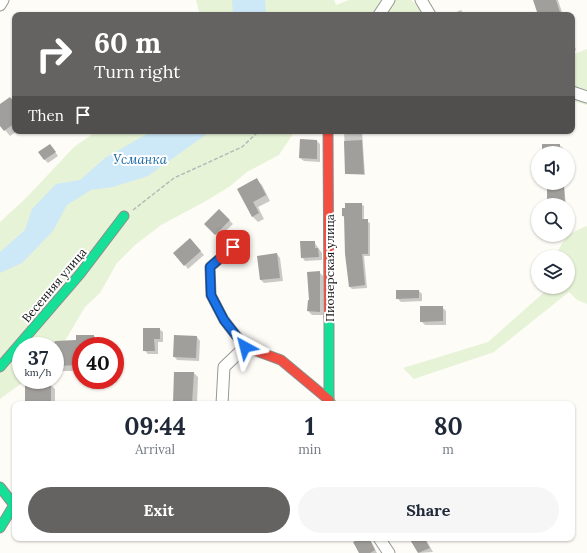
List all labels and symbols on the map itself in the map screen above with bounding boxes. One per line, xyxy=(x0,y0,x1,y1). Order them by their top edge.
water label: Усманка xyxy=(113,151,168,168)
street label: Пионерская улица xyxy=(322,214,337,322)
pin xyxy=(216,230,250,264)
street label: Весенняя улица xyxy=(19,245,89,325)
position arrow xyxy=(224,326,266,368)
speed limit sign: 40 xyxy=(72,337,124,389)

